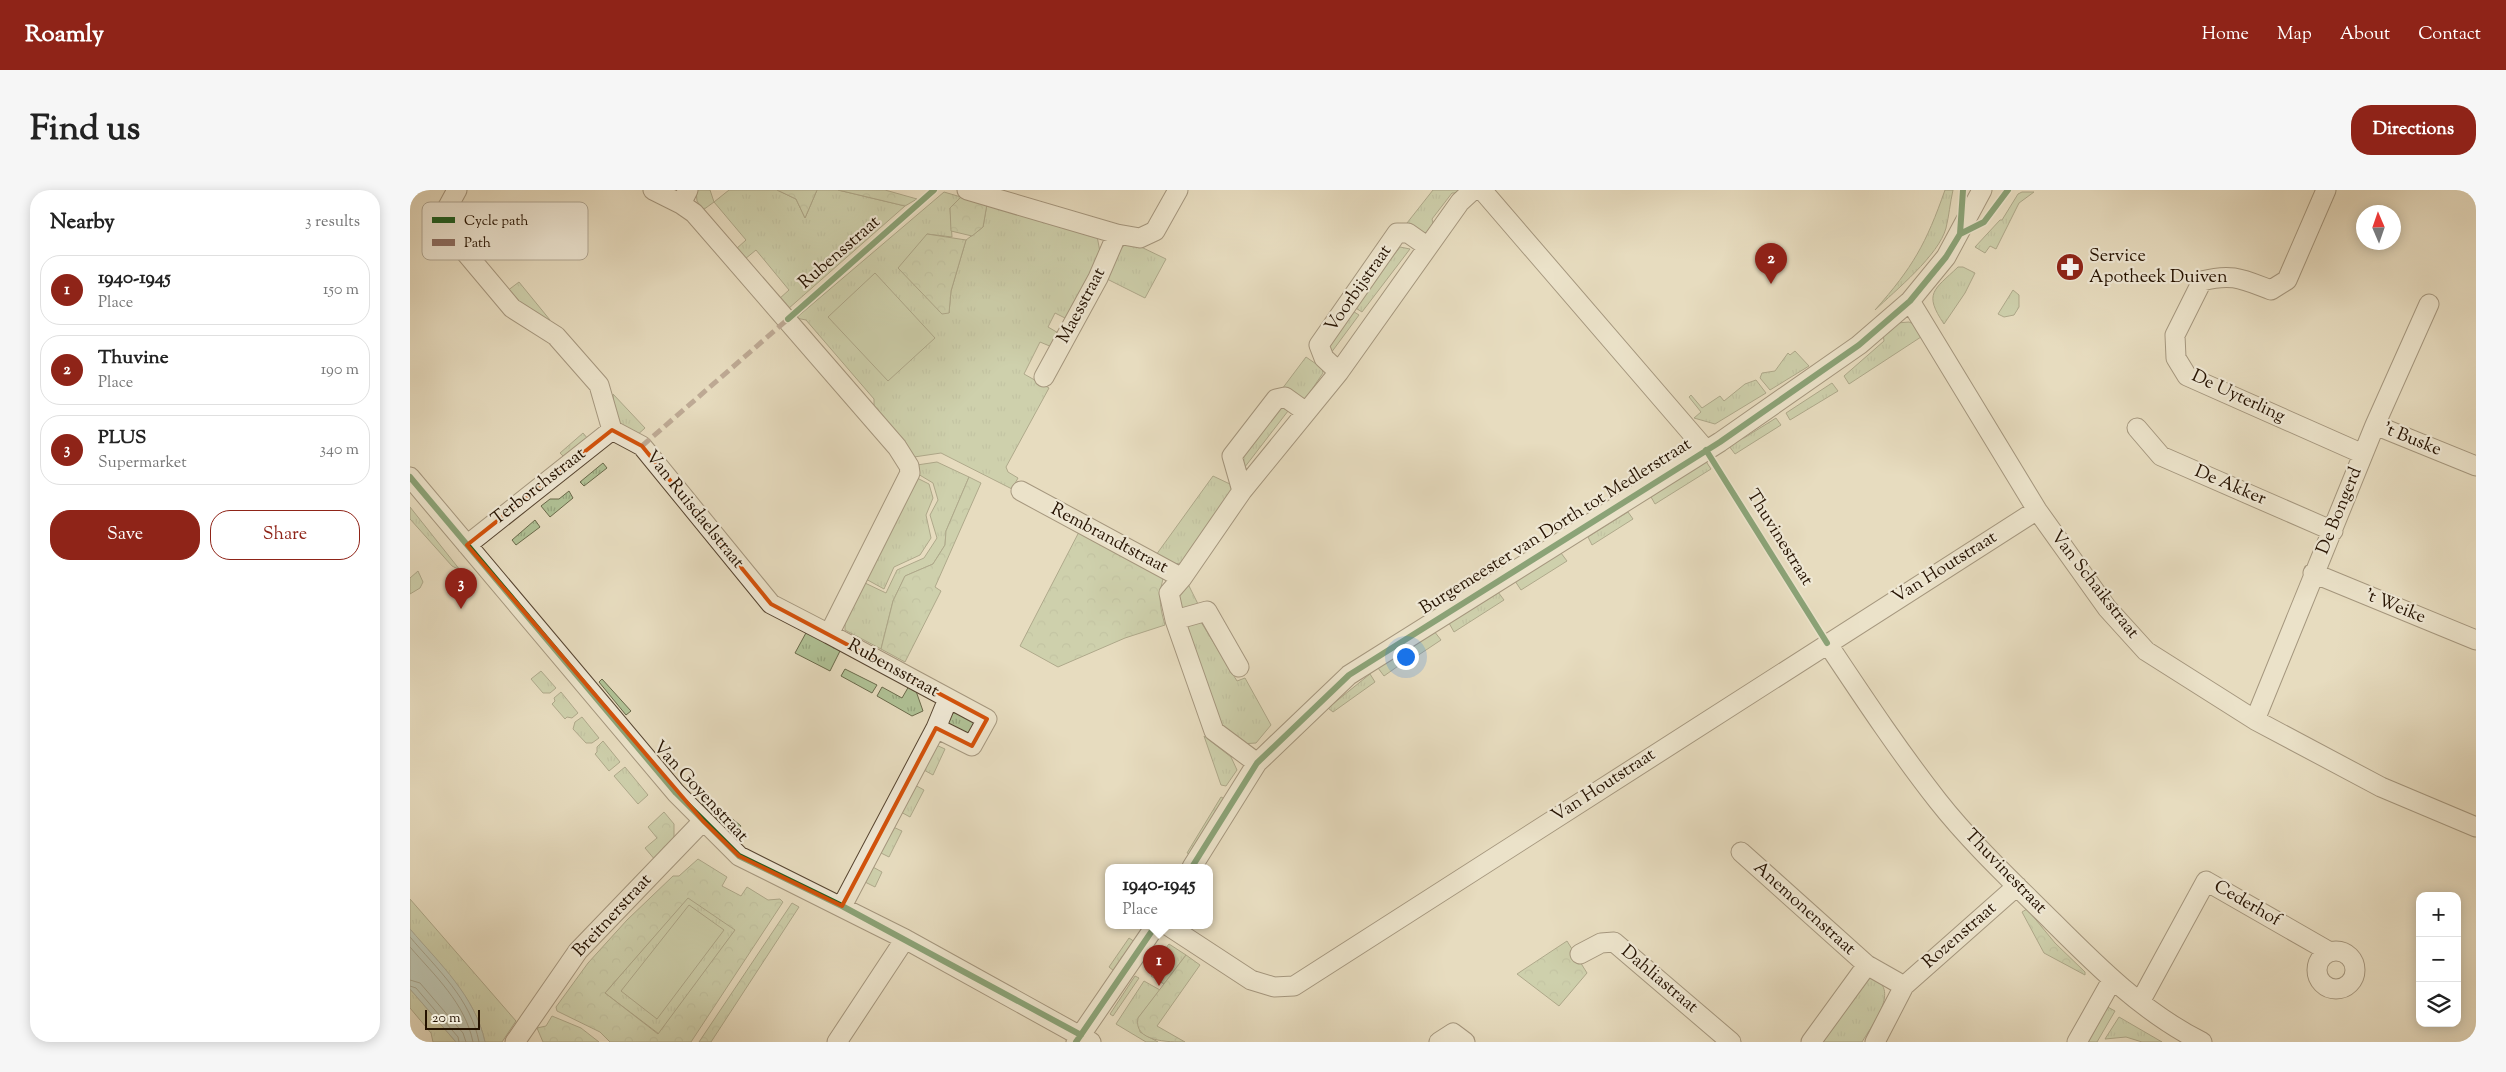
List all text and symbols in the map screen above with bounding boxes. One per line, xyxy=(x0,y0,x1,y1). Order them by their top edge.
text: Roamly xyxy=(25,18,104,52)
text: Home xyxy=(2202,22,2249,48)
text: Map xyxy=(2277,22,2312,48)
text: About xyxy=(2340,22,2390,48)
text: Contact xyxy=(2418,22,2481,48)
text: Find us xyxy=(30,105,140,156)
button: Directions xyxy=(2351,105,2476,155)
legend xyxy=(422,202,588,260)
north arrow xyxy=(2356,205,2401,250)
text: Nearby xyxy=(50,208,115,238)
street label: Rubensstraat xyxy=(793,210,887,296)
text: 3 results xyxy=(305,211,360,234)
text: Cycle path xyxy=(464,212,528,232)
text: Path xyxy=(464,234,491,254)
street label: Voorbijstraat xyxy=(1319,240,1399,338)
pin: 2 xyxy=(1755,243,1787,284)
place label: Service Apotheek Duiven xyxy=(2089,244,2228,291)
pharmacy icon: Service Apotheek Duiven xyxy=(2055,252,2085,282)
street label: Maesstraat xyxy=(1051,263,1113,349)
text: 1940-1945 xyxy=(98,265,171,292)
text: 1 xyxy=(64,279,70,302)
text: 150 m xyxy=(323,279,359,302)
text: Place xyxy=(98,292,133,315)
text: Thuvine xyxy=(98,345,169,372)
text: 2 xyxy=(63,359,71,382)
text: 190 m xyxy=(321,359,359,382)
street label: De Uyterling xyxy=(2187,364,2289,430)
text: Place xyxy=(98,372,133,395)
street label: 't Buske xyxy=(2379,417,2445,463)
text: PLUS xyxy=(98,425,146,452)
street label: Burgemeester van Dorth tot Medlerstraat xyxy=(1415,432,1697,622)
text: 3 xyxy=(64,439,70,462)
text: 340 m xyxy=(320,439,359,462)
street label: Terborchstraat xyxy=(486,442,592,532)
street label: Van Ruisdaelstraat xyxy=(638,445,750,575)
text: Supermarket xyxy=(98,452,187,475)
street label: De Akker xyxy=(2190,459,2270,513)
street label: De Bongerd xyxy=(2311,463,2369,559)
street label: Thuvinestraat xyxy=(1739,485,1819,591)
street label: Rembrandtstraat xyxy=(1046,497,1172,581)
button: Save xyxy=(50,510,200,560)
button: Share xyxy=(210,510,360,560)
street label: Van Houtstraat xyxy=(1887,525,2003,611)
street label: Van Schaikstraat xyxy=(2043,525,2145,645)
pin: 3 xyxy=(445,568,477,609)
street label: 't Weike xyxy=(2361,583,2429,631)
street label: Rubensstraat xyxy=(842,633,944,705)
your location xyxy=(1393,644,1419,670)
street label: Van Goyenstraat xyxy=(646,735,754,849)
street label: Van Houtstraat xyxy=(1547,743,1661,829)
street label: Thuvinestraat xyxy=(1958,824,2052,920)
street label: Anemonenstraat xyxy=(1747,856,1861,962)
popup xyxy=(1105,864,1213,929)
street label: Breitnerstraat xyxy=(567,868,659,964)
text: 1940-1945 xyxy=(1123,872,1195,899)
street label: Cederhof xyxy=(2209,874,2286,934)
map controls xyxy=(2416,892,2461,1027)
button: + xyxy=(2416,892,2461,937)
street label: Rozenstraat xyxy=(1917,896,2003,976)
text: Place xyxy=(1123,899,1158,922)
button: − xyxy=(2416,937,2461,982)
street label: Dahliastraat xyxy=(1615,940,1703,1020)
pin: 1 xyxy=(1143,945,1175,986)
button: layers xyxy=(2416,982,2461,1027)
scale bar xyxy=(425,1007,480,1030)
text: 20 m xyxy=(432,1009,461,1029)

